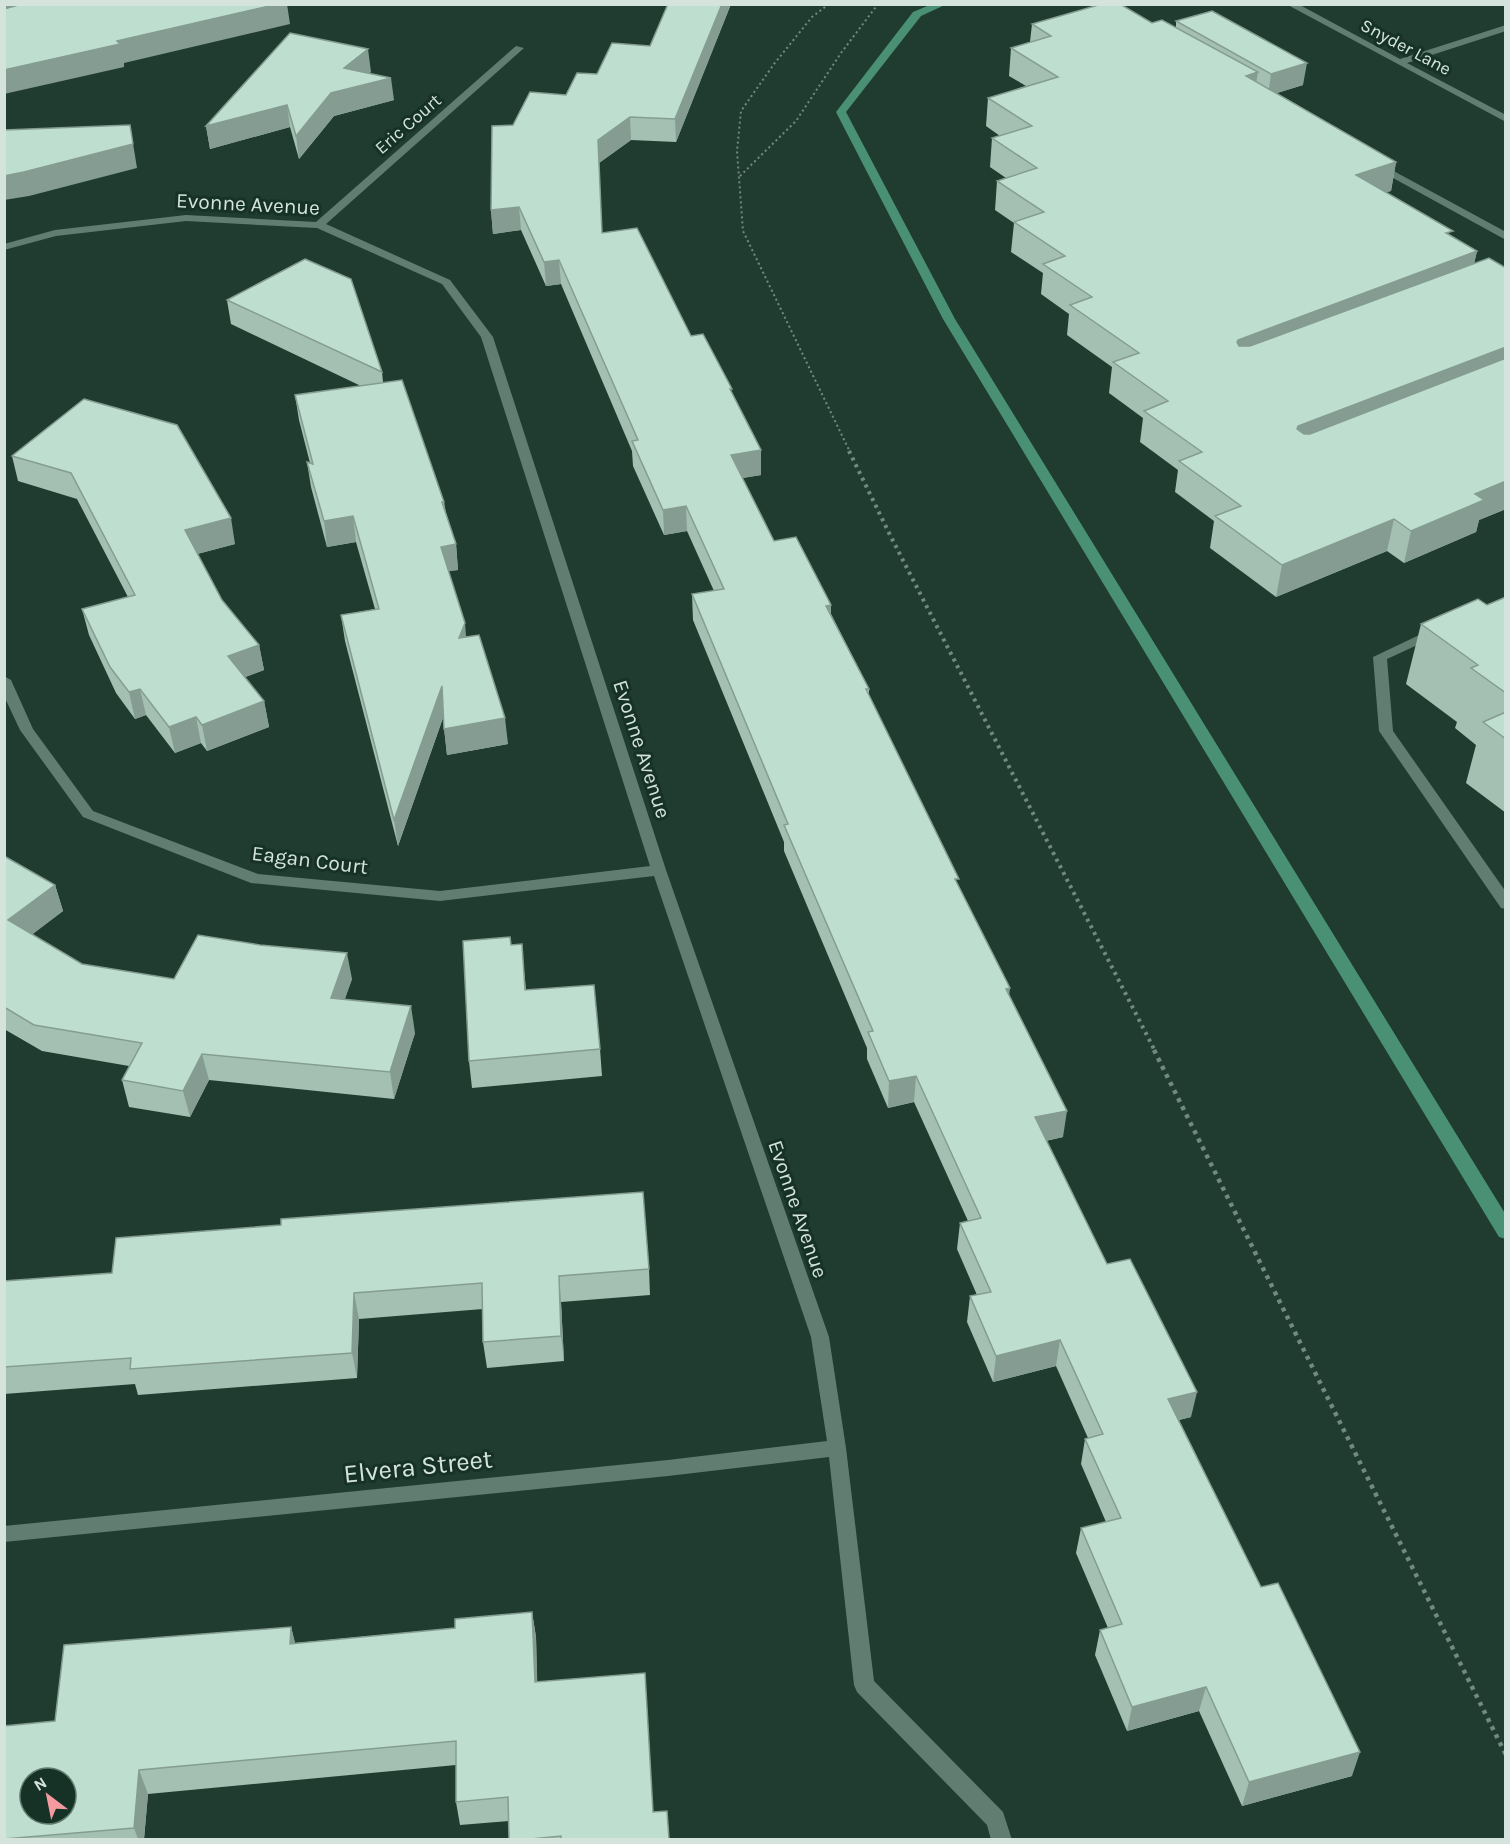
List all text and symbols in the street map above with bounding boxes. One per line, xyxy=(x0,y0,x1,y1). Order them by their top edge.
street label: Snyder Lane xyxy=(1357,14,1455,80)
street label: Eric Court xyxy=(370,89,446,159)
street label: Evonne Avenue xyxy=(175,188,321,220)
street label: Evonne Avenue xyxy=(608,677,676,821)
street label: Eagan Court xyxy=(250,841,370,879)
street label: Evonne Avenue xyxy=(763,1137,833,1281)
street label: Elvera Street xyxy=(342,1443,494,1490)
north arrow xyxy=(18,1766,78,1826)
text: N xyxy=(30,1773,50,1795)

